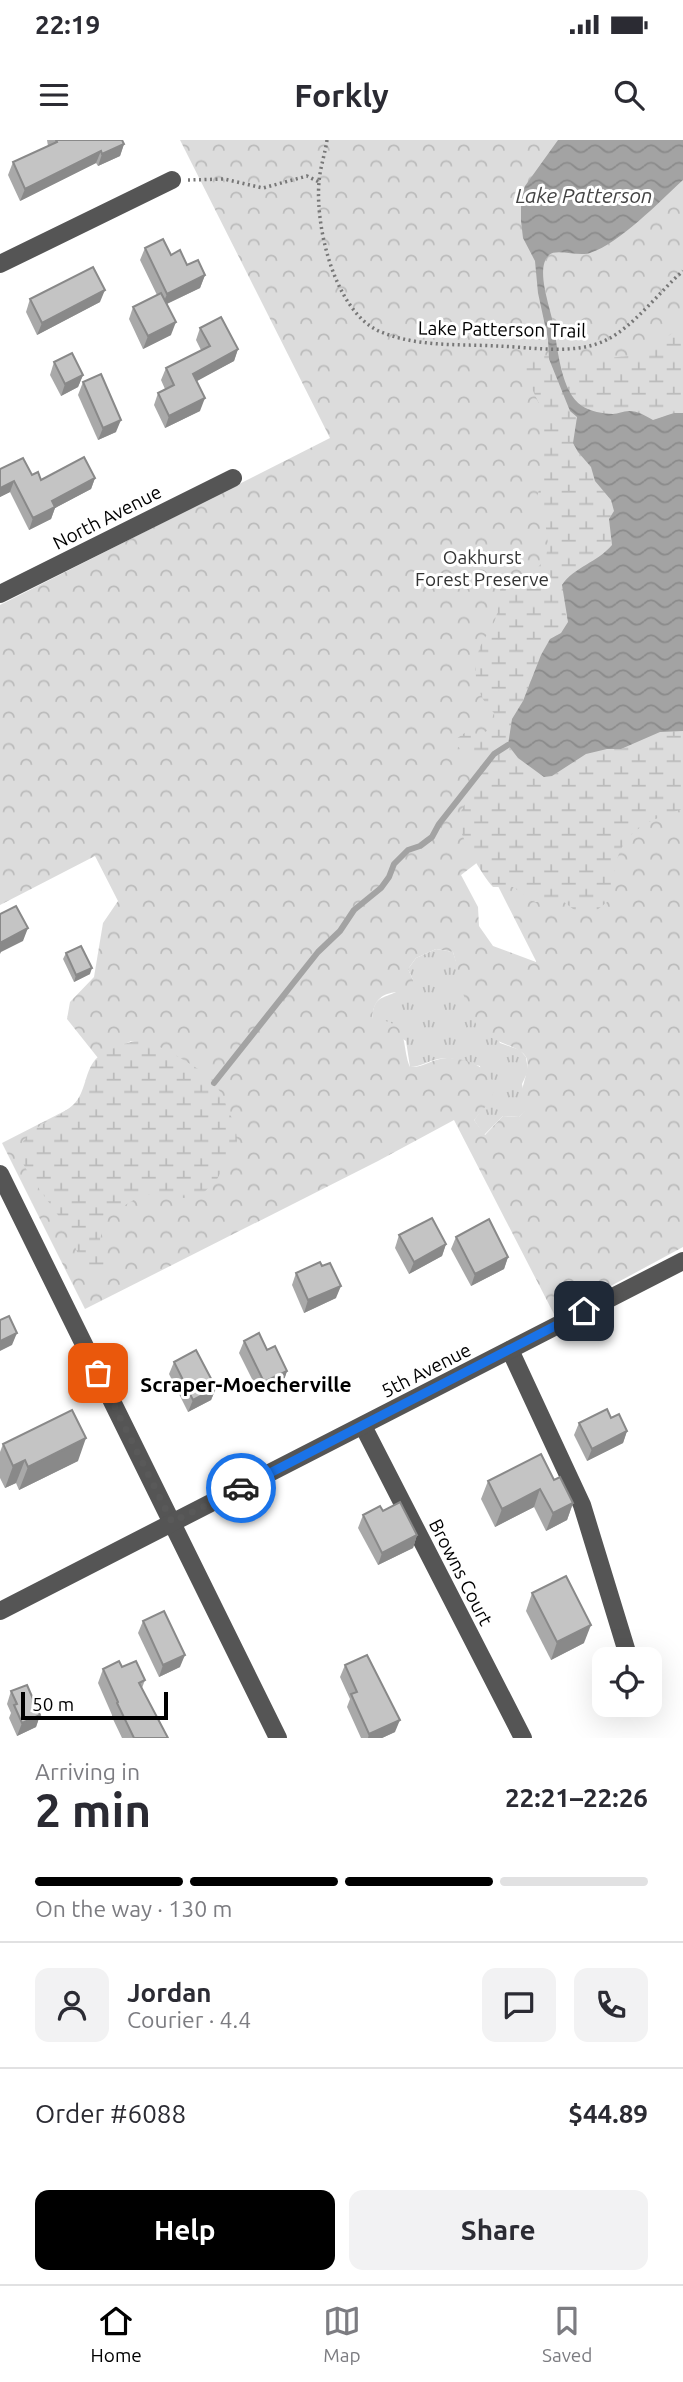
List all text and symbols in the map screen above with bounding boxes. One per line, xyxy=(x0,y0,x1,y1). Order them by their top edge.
text: 22:19 xyxy=(35,10,100,39)
icon: menu xyxy=(35,76,73,114)
icon: search xyxy=(610,76,648,114)
text: Forkly xyxy=(294,77,389,113)
water label: Lake Patterson xyxy=(515,183,653,207)
street label: Lake Patterson Trail xyxy=(418,317,586,341)
street label: North Avenue xyxy=(49,480,165,554)
park label: Oakhurst Forest Preserve xyxy=(415,546,549,590)
pin xyxy=(554,1281,614,1341)
icon: home xyxy=(565,1292,603,1330)
street label: 5th Avenue xyxy=(378,1338,474,1402)
pin xyxy=(68,1343,128,1403)
icon: bag xyxy=(79,1354,117,1392)
district label: Scraper-Moecherville xyxy=(140,1372,352,1396)
courier xyxy=(206,1453,276,1523)
icon: car xyxy=(222,1469,260,1507)
street label: Browns Court xyxy=(425,1515,498,1629)
map controls xyxy=(592,1647,662,1717)
button: locate xyxy=(592,1647,662,1717)
scale bar xyxy=(21,1689,168,1721)
text: 50 m xyxy=(32,1693,74,1715)
text: Arriving in xyxy=(35,1759,140,1784)
text: 22:21–22:26 xyxy=(505,1783,648,1812)
text: 2 min xyxy=(35,1784,151,1836)
text: On the way · 130 m xyxy=(35,1896,232,1921)
button: person xyxy=(35,1968,109,2042)
button: chat xyxy=(482,1968,556,2042)
button: phone xyxy=(574,1968,648,2042)
text: Jordan xyxy=(127,1978,212,2007)
text: Courier · 4.4 xyxy=(127,2007,251,2032)
text: Order #6088 xyxy=(35,2099,186,2128)
text: $44.89 xyxy=(568,2099,648,2128)
button: Help xyxy=(35,2190,335,2270)
button: Share xyxy=(349,2190,648,2270)
tab: Home xyxy=(91,2302,142,2366)
tab: Map xyxy=(323,2302,361,2366)
tab: Saved xyxy=(542,2302,592,2366)

